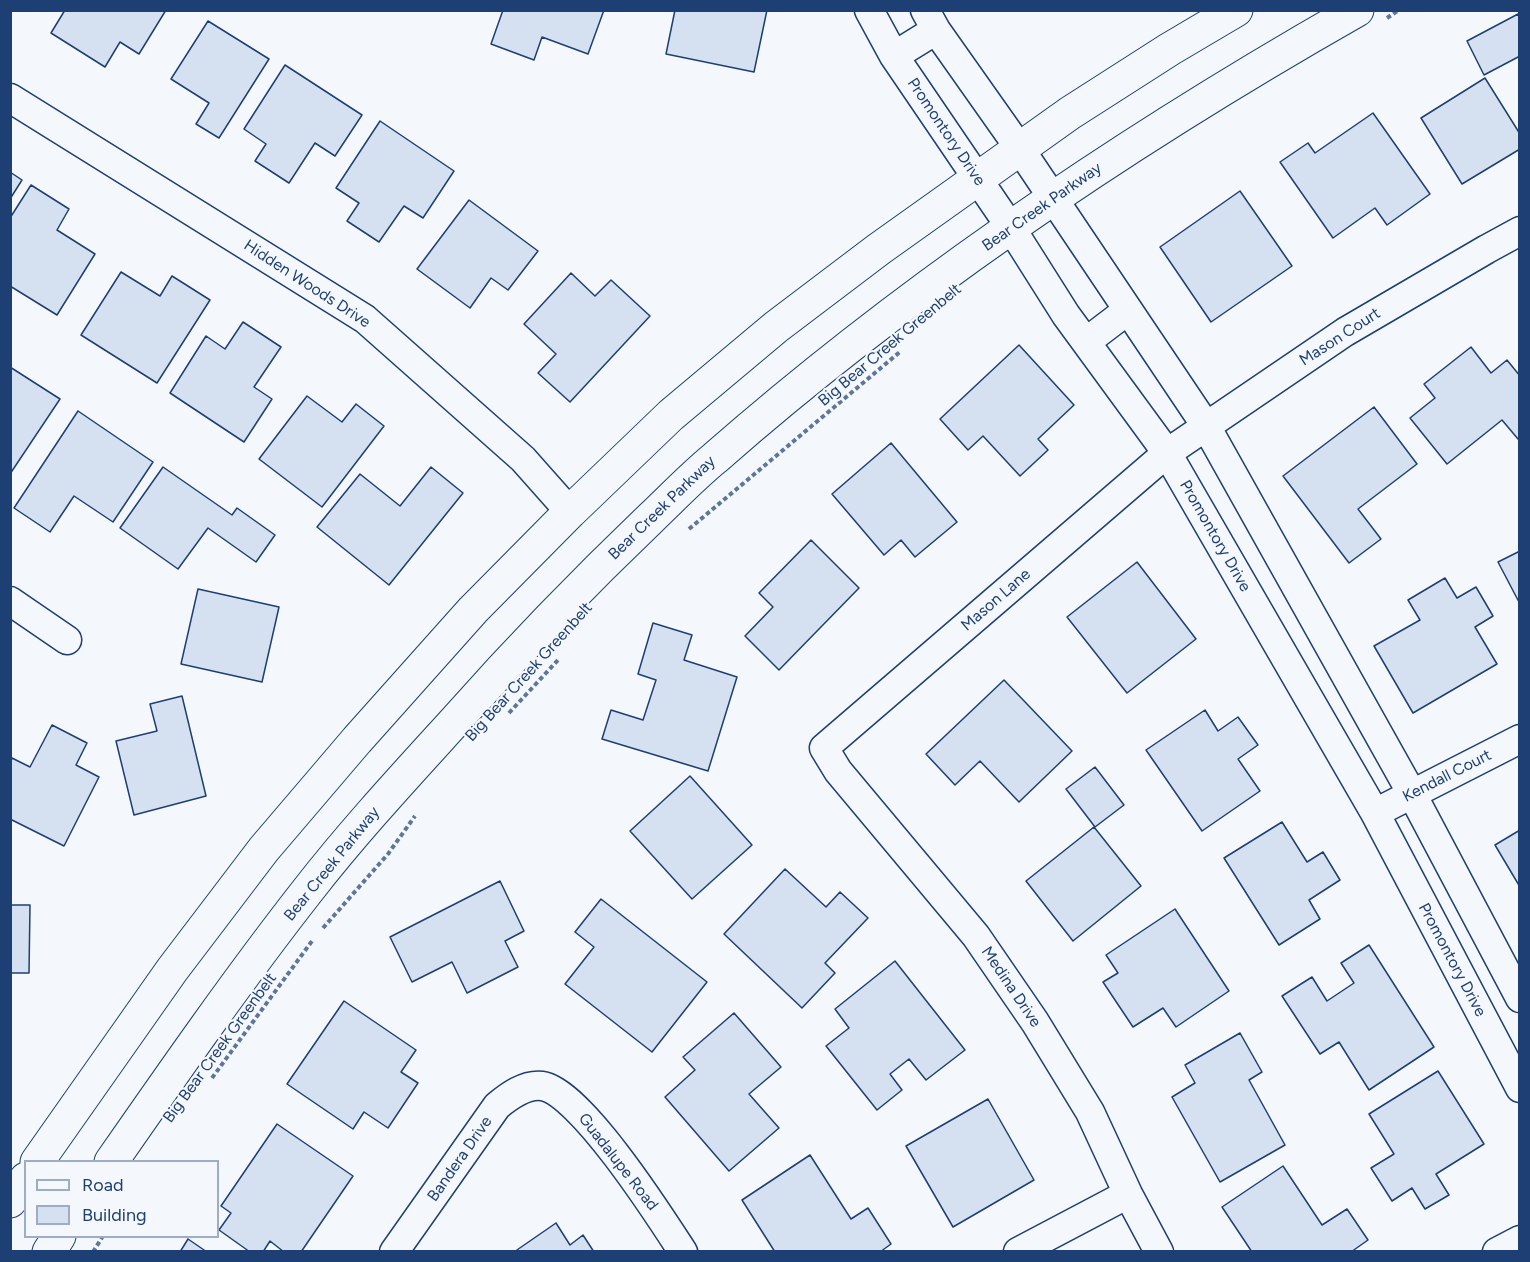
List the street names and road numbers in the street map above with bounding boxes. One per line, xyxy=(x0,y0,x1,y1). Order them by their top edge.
street label: Promontory Drive xyxy=(903,74,989,190)
street label: Bear Creek Parkway xyxy=(979,159,1105,255)
street label: Hidden Woods Drive xyxy=(240,236,374,332)
street label: Big Bear Creek Greenbelt xyxy=(815,280,965,410)
street label: Mason Court xyxy=(1296,304,1384,370)
street label: Bear Creek Parkway xyxy=(604,452,720,564)
street label: Promontory Drive xyxy=(1175,477,1255,595)
street label: Mason Lane xyxy=(957,565,1035,635)
street label: Big Bear Creek Greenbelt xyxy=(461,598,597,746)
street label: Kendall Court xyxy=(1399,745,1495,807)
street label: Bear Creek Parkway xyxy=(280,803,384,925)
street label: Promontory Drive xyxy=(1414,900,1490,1020)
street label: Medina Drive xyxy=(977,943,1045,1031)
street label: Big Bear Creek Greenbelt xyxy=(159,969,281,1127)
street label: Guadalupe Road xyxy=(574,1110,662,1214)
street label: Bandera Drive xyxy=(424,1113,496,1205)

